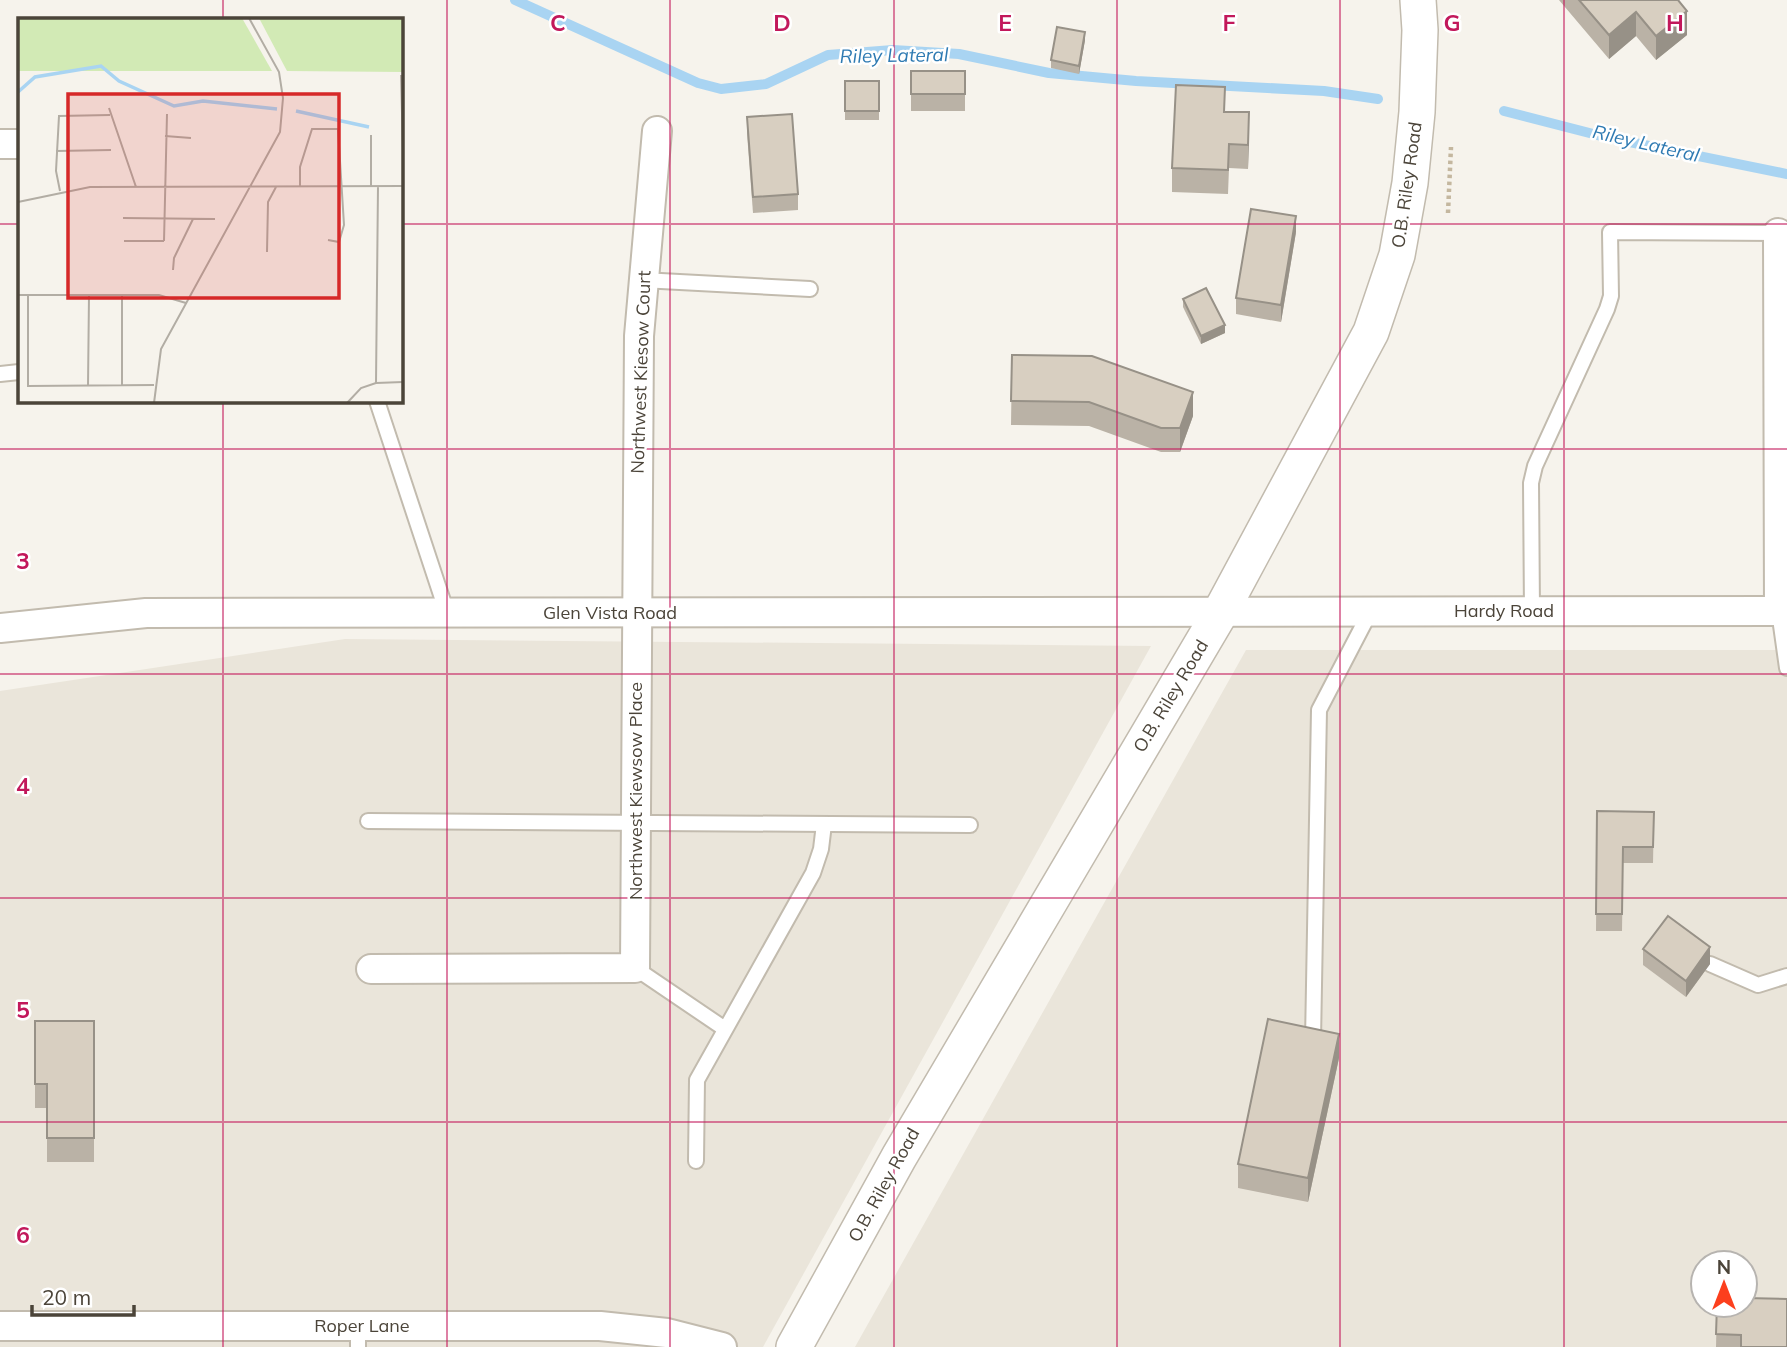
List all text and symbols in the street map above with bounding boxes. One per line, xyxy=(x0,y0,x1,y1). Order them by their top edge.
text: C xyxy=(550,8,566,37)
text: D xyxy=(773,8,791,37)
text: E xyxy=(998,8,1012,37)
text: F xyxy=(1222,8,1236,37)
text: G xyxy=(1443,8,1461,37)
text: H xyxy=(1666,8,1684,37)
inset map xyxy=(18,18,402,402)
water label: Riley Lateral xyxy=(839,42,949,68)
water label: Riley Lateral xyxy=(1590,119,1702,167)
street label: O.B. Riley Road xyxy=(1386,120,1427,250)
street label: Northwest Kiesow Court xyxy=(625,270,656,474)
text: 3 xyxy=(16,546,30,575)
street label: Hardy Road xyxy=(1454,599,1554,622)
street label: Glen Vista Road xyxy=(543,601,677,624)
street label: O.B. Riley Road xyxy=(1128,635,1213,756)
street label: Northwest Kiewsow Place xyxy=(624,682,647,900)
text: 4 xyxy=(16,771,30,800)
text: 5 xyxy=(16,995,30,1024)
street label: O.B. Riley Road xyxy=(843,1124,924,1246)
text: 6 xyxy=(16,1220,30,1249)
north arrow xyxy=(1689,1249,1759,1319)
text: N xyxy=(1717,1255,1731,1279)
scale bar xyxy=(32,1274,133,1318)
text: 20 m xyxy=(42,1284,91,1310)
street label: Roper Lane xyxy=(314,1314,410,1337)

